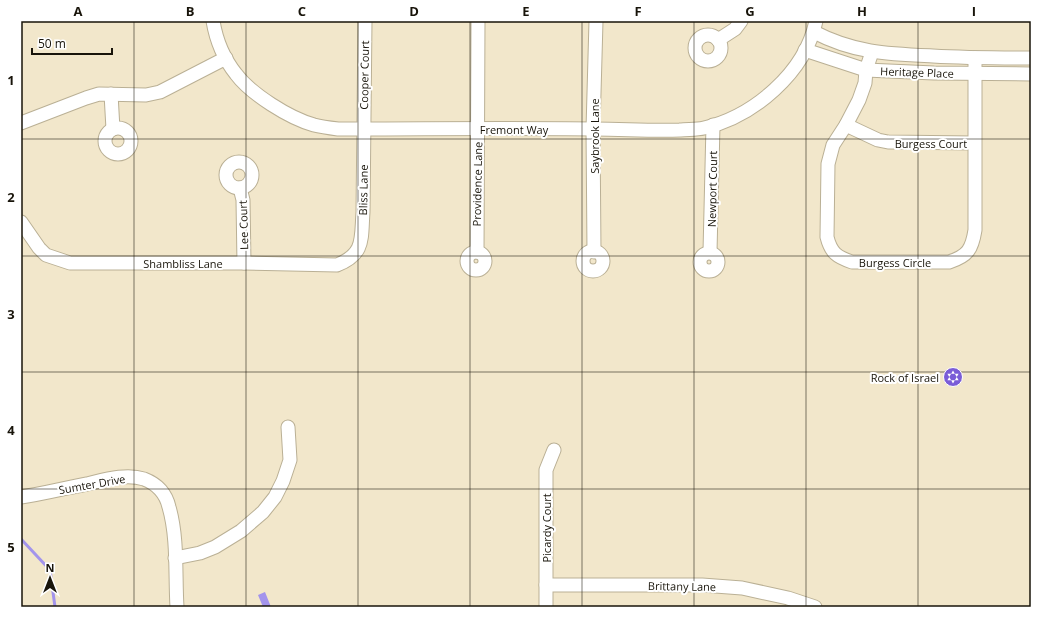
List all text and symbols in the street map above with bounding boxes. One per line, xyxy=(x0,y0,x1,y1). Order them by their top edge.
text: A xyxy=(74,2,83,20)
text: B xyxy=(186,2,195,20)
text: C xyxy=(298,2,306,20)
text: D xyxy=(409,2,419,20)
text: E xyxy=(522,2,530,20)
text: F xyxy=(634,2,642,20)
text: G xyxy=(745,2,755,20)
text: H xyxy=(857,2,867,20)
text: I xyxy=(972,2,976,20)
scale bar xyxy=(32,30,112,56)
text: 50 m xyxy=(38,35,66,52)
street label: Cooper Court xyxy=(356,40,372,110)
street label: Heritage Place xyxy=(880,63,954,81)
text: 1 xyxy=(7,71,15,89)
street label: Saybrook Lane xyxy=(587,98,602,174)
street label: Fremont Way xyxy=(480,122,549,137)
street label: Burgess Court xyxy=(895,136,967,151)
street label: Providence Lane xyxy=(469,142,485,226)
street label: Newport Court xyxy=(704,151,720,227)
street label: Bliss Lane xyxy=(355,164,371,216)
text: 2 xyxy=(7,188,15,206)
street label: Lee Court xyxy=(235,200,251,250)
street label: Burgess Circle xyxy=(859,255,931,270)
street label: Shambliss Lane xyxy=(143,256,223,271)
text: 3 xyxy=(7,305,15,323)
synagogue icon: Rock of Israel xyxy=(942,366,964,388)
place label: Rock of Israel xyxy=(871,370,939,385)
text: 4 xyxy=(7,421,15,439)
street label: Sumter Drive xyxy=(58,471,126,497)
street label: Picardy Court xyxy=(539,493,554,563)
text: 5 xyxy=(7,538,15,556)
north arrow xyxy=(30,558,70,598)
text: N xyxy=(46,560,54,575)
street label: Brittany Lane xyxy=(648,578,716,594)

